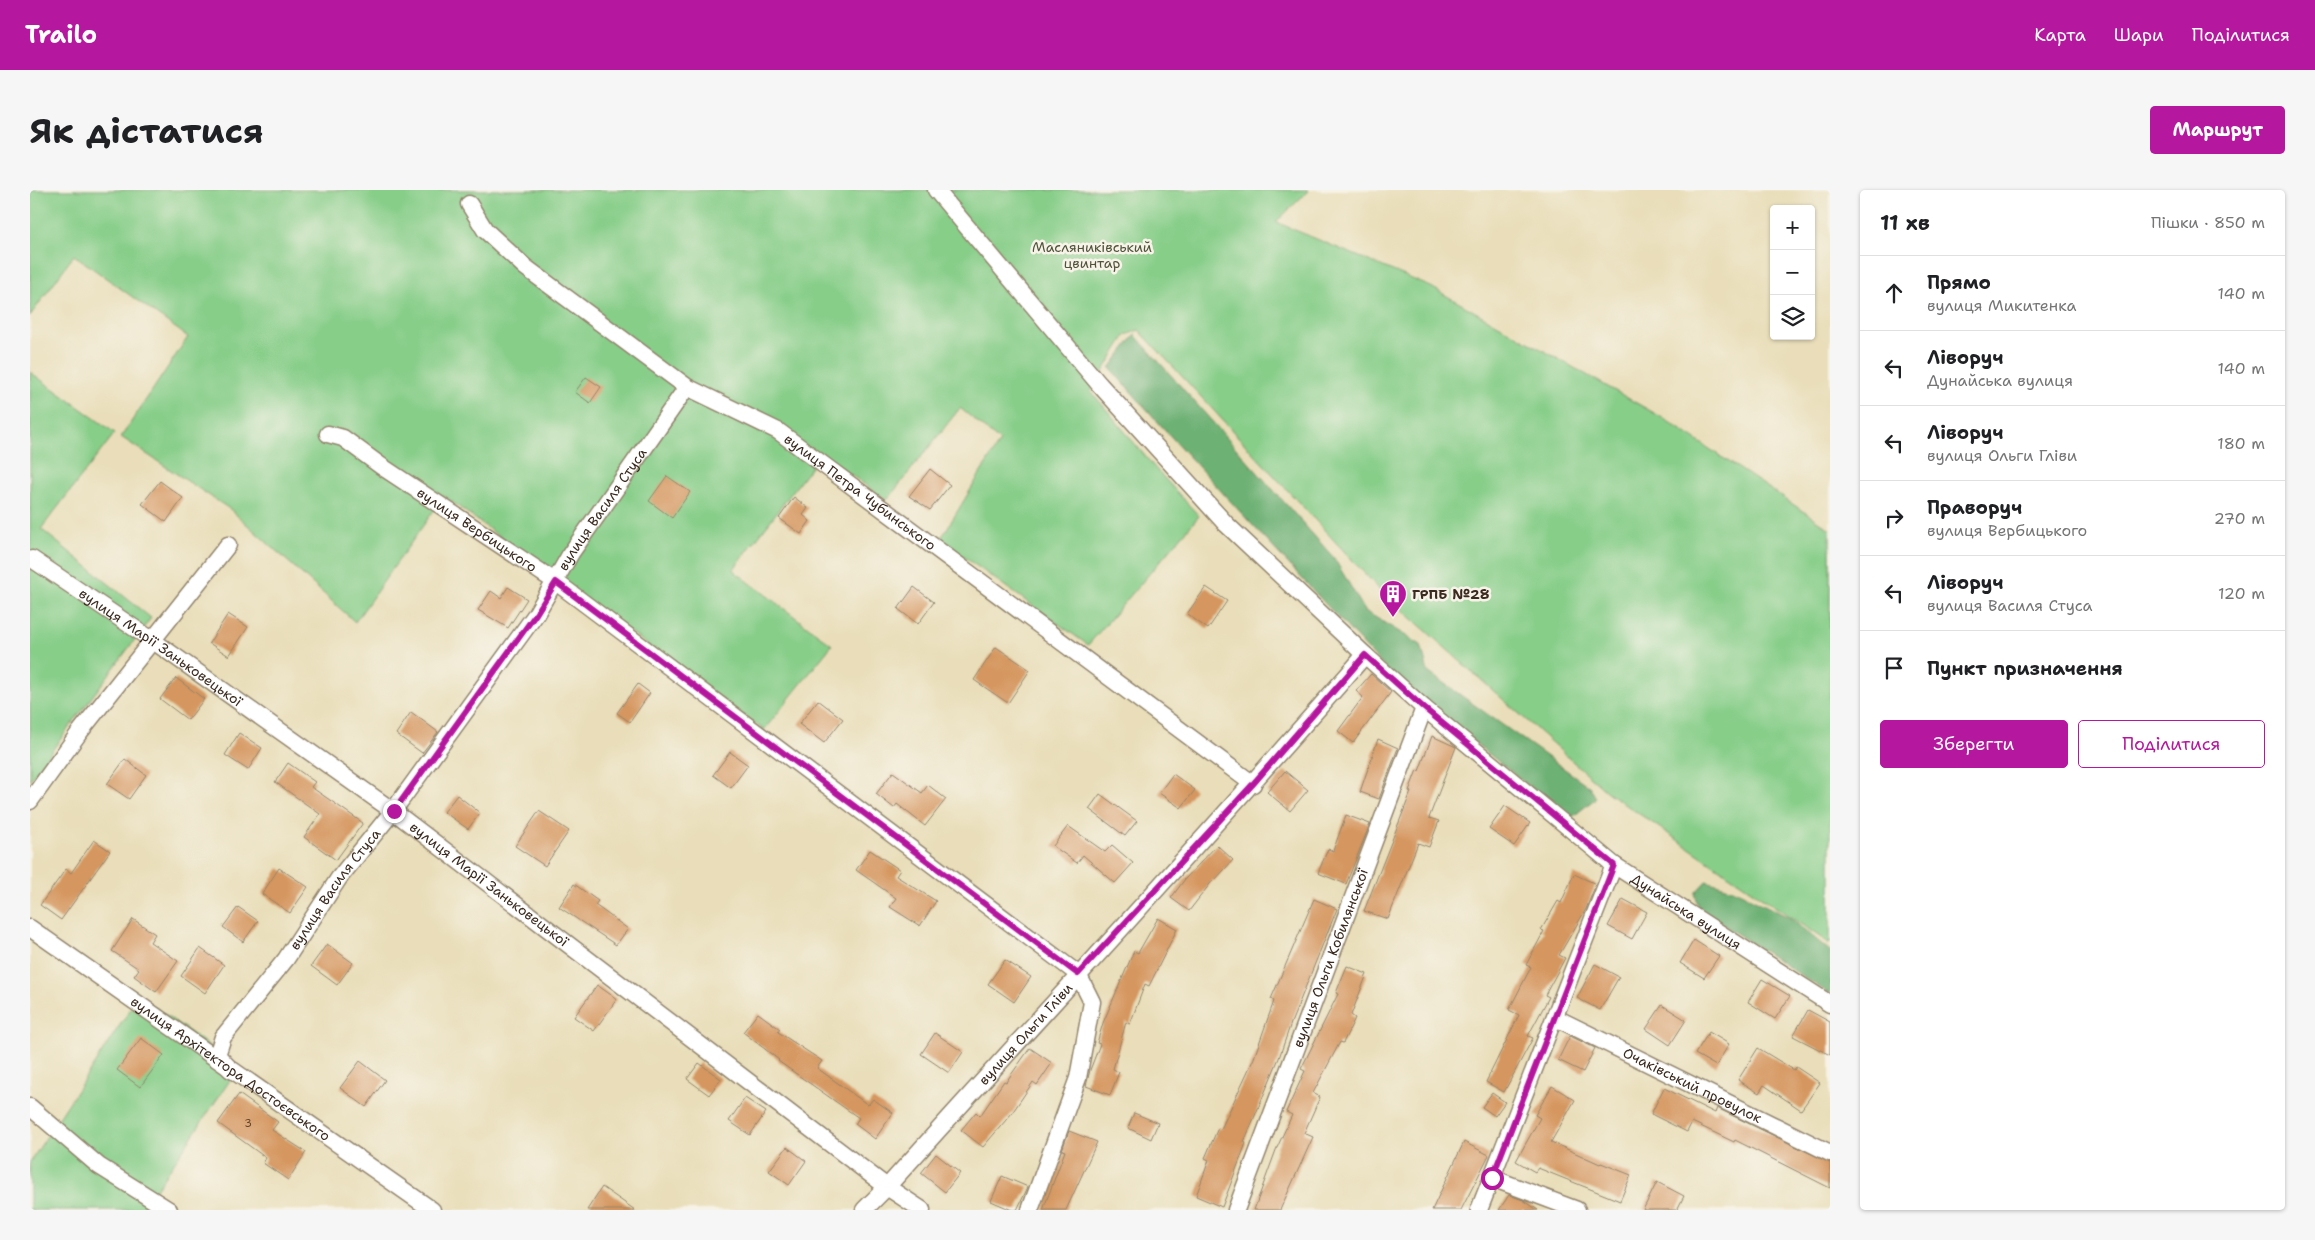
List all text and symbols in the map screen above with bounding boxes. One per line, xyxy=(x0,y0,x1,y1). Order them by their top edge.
text: Trailo xyxy=(25,19,97,51)
text: Карта xyxy=(2034,23,2086,47)
text: Шари xyxy=(2114,23,2164,47)
text: Поділитися xyxy=(2192,23,2290,47)
button: Маршрут xyxy=(2150,106,2285,154)
text: Як дістатися xyxy=(30,107,264,154)
map controls xyxy=(1770,205,1815,340)
button: + xyxy=(1770,205,1815,250)
text: 11 хв xyxy=(1880,209,1930,237)
text: Пішки · 850 m xyxy=(2151,212,2265,233)
park label: Масляниківський цвинтар xyxy=(1032,238,1152,272)
button: − xyxy=(1770,250,1815,295)
text: Прямо xyxy=(1927,270,1991,295)
icon: ahead xyxy=(1880,279,1908,307)
text: 140 m xyxy=(2218,283,2265,304)
button: layers xyxy=(1770,295,1815,340)
text: вулиця Микитенка xyxy=(1927,295,2076,316)
text: Ліворуч xyxy=(1927,345,2003,370)
icon: left xyxy=(1880,354,1908,382)
text: 140 m xyxy=(2218,358,2265,379)
text: Дунайська вулиця xyxy=(1927,370,2073,391)
text: Ліворуч xyxy=(1927,420,2003,445)
icon: left xyxy=(1880,429,1908,457)
street label: вулиця Петра Чубинського xyxy=(781,430,940,554)
text: 180 m xyxy=(2217,433,2265,454)
street label: вулиця Василя Стуса xyxy=(554,444,651,574)
text: вулиця Ольги Гліви xyxy=(1927,445,2077,466)
street label: вулиця Вербицького xyxy=(414,483,541,576)
text: Праворуч xyxy=(1927,495,2022,520)
icon: right xyxy=(1880,504,1908,532)
text: 270 m xyxy=(2214,508,2265,529)
text: вулиця Вербицького xyxy=(1927,520,2087,541)
text: Ліворуч xyxy=(1927,570,2003,595)
building icon: ГРПБ №28 xyxy=(1378,579,1408,618)
icon: left xyxy=(1880,579,1908,607)
text: 120 m xyxy=(2218,583,2265,604)
street label: вулиця Марії Заньковецької xyxy=(75,584,247,711)
place label: ГРПБ №28 xyxy=(1412,585,1490,603)
text: вулиця Василя Стуса xyxy=(1927,595,2093,616)
icon: arrive xyxy=(1880,654,1908,682)
text: Пункт призначення xyxy=(1927,656,2123,681)
button: Зберегти xyxy=(1880,720,2068,768)
button: Поділитися xyxy=(2078,720,2265,768)
route end xyxy=(383,800,406,823)
street label: вулиця Марії Заньковецької xyxy=(406,818,573,951)
street label: вулиця Василя Стуса xyxy=(285,825,384,953)
street label: вулиця Ольги Кобилянської xyxy=(1289,865,1372,1050)
street label: Дунайська вулиця xyxy=(1628,869,1745,954)
street label: вулиця Ольги Гліви xyxy=(975,979,1076,1089)
street label: вулиця Архітектора Достоєвського xyxy=(127,992,334,1145)
street label: Очаківський провулок xyxy=(1620,1043,1765,1127)
house number: 3 xyxy=(244,1116,252,1131)
route start xyxy=(1481,1167,1504,1190)

